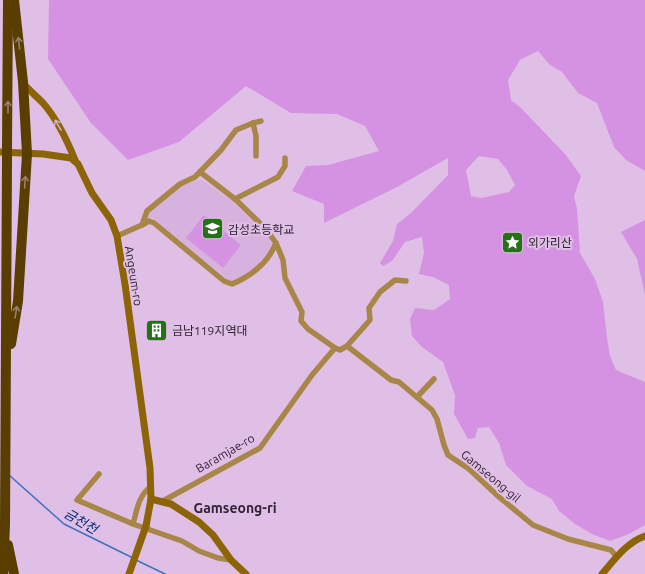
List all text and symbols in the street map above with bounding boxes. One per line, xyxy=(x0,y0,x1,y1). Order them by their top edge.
one-way arrow xyxy=(15,37,22,50)
one-way arrow xyxy=(4,101,12,114)
one-way arrow xyxy=(53,119,61,131)
one-way arrow xyxy=(22,176,29,189)
school or university icon: 감성초등학교 xyxy=(200,216,226,242)
place label: 감성초등학교 xyxy=(228,223,294,236)
place icon: 외가리산 xyxy=(500,229,526,255)
place label: 외가리산 xyxy=(528,236,572,249)
street label: Angeum-ro xyxy=(123,245,145,307)
one-way arrow xyxy=(12,306,20,319)
building icon: 금남119지역대 xyxy=(144,317,170,343)
place label: 금남119지역대 xyxy=(172,324,248,337)
street label: Baramjae-ro xyxy=(193,431,257,475)
street label: Gamseong-gil xyxy=(459,447,523,505)
district label: Gamseong-ri xyxy=(193,500,277,516)
water label: 금천천 xyxy=(62,506,101,537)

